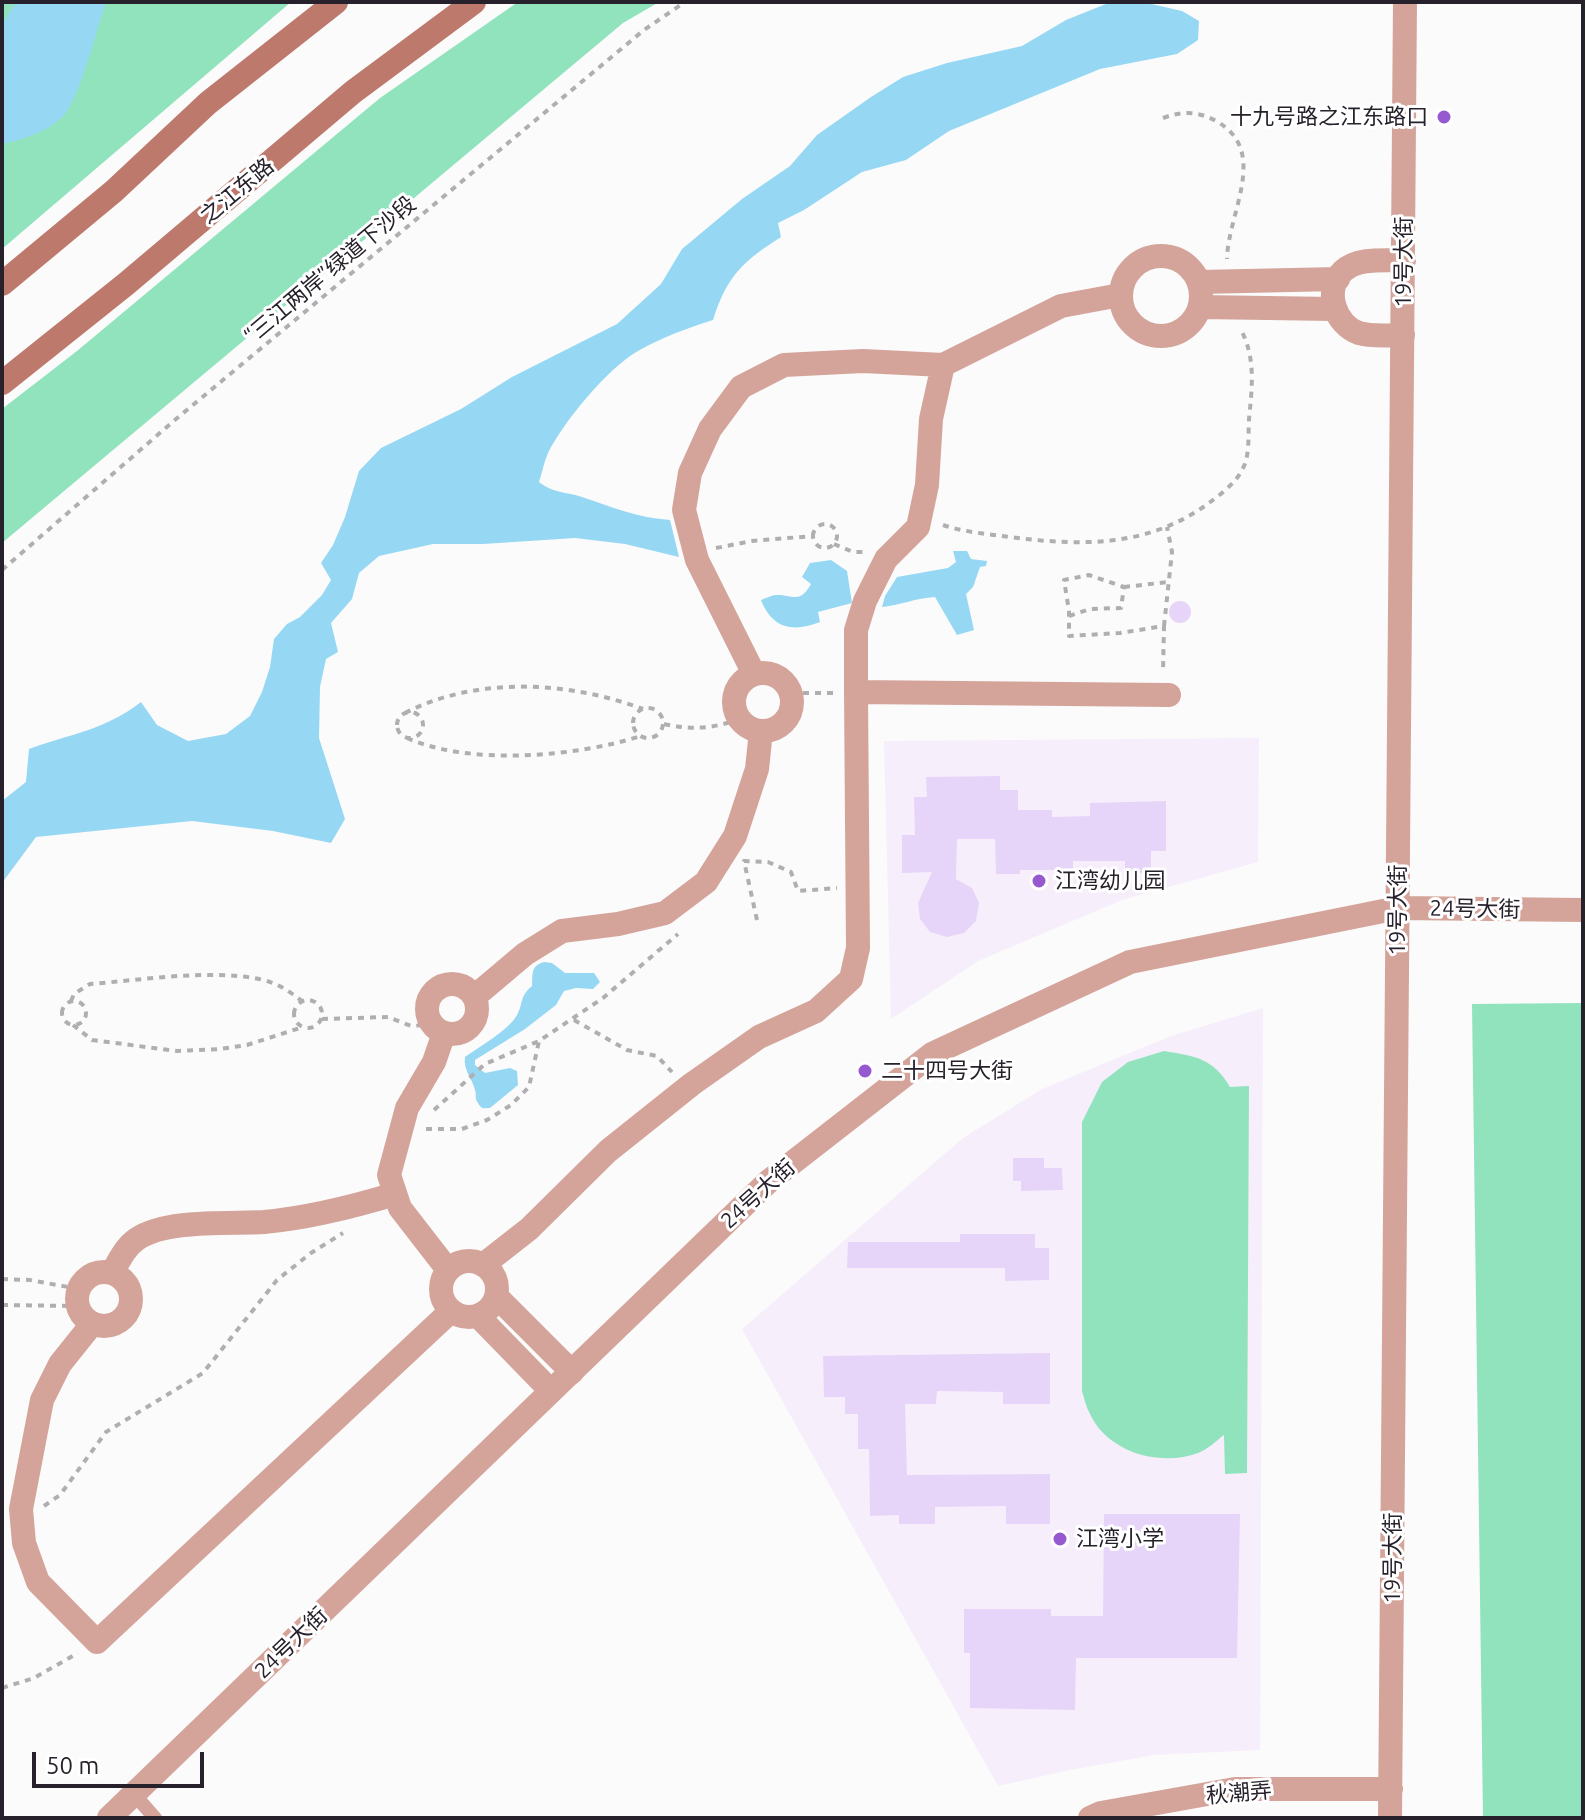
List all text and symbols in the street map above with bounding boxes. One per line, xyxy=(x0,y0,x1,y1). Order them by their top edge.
place label: 十九号路之江东路口 xyxy=(1230,104,1428,130)
marker: 十九号路之江东路口 xyxy=(1435,108,1453,126)
street label: 之江东路 xyxy=(195,153,279,229)
street label: “三江两岸”绿道下沙段 xyxy=(239,191,421,349)
street label: 19号大街 xyxy=(1391,217,1417,307)
street label: 19号大街 xyxy=(1385,865,1411,955)
place label: 江湾幼儿园 xyxy=(1055,868,1165,894)
marker: 江湾幼儿园 xyxy=(1030,872,1048,890)
street label: 24号大街 xyxy=(1429,895,1521,923)
place label: 二十四号大街 xyxy=(881,1058,1013,1084)
marker: 二十四号大街 xyxy=(856,1062,874,1080)
street label: 24号大街 xyxy=(715,1154,801,1234)
street label: 19号大街 xyxy=(1380,1513,1406,1603)
place label: 江湾小学 xyxy=(1076,1526,1164,1552)
marker: 江湾小学 xyxy=(1051,1530,1069,1548)
street label: 24号大街 xyxy=(249,1602,333,1684)
scale bar xyxy=(36,1736,208,1786)
text: 50 m xyxy=(46,1752,99,1779)
street label: 秋潮弄 xyxy=(1205,1777,1273,1809)

